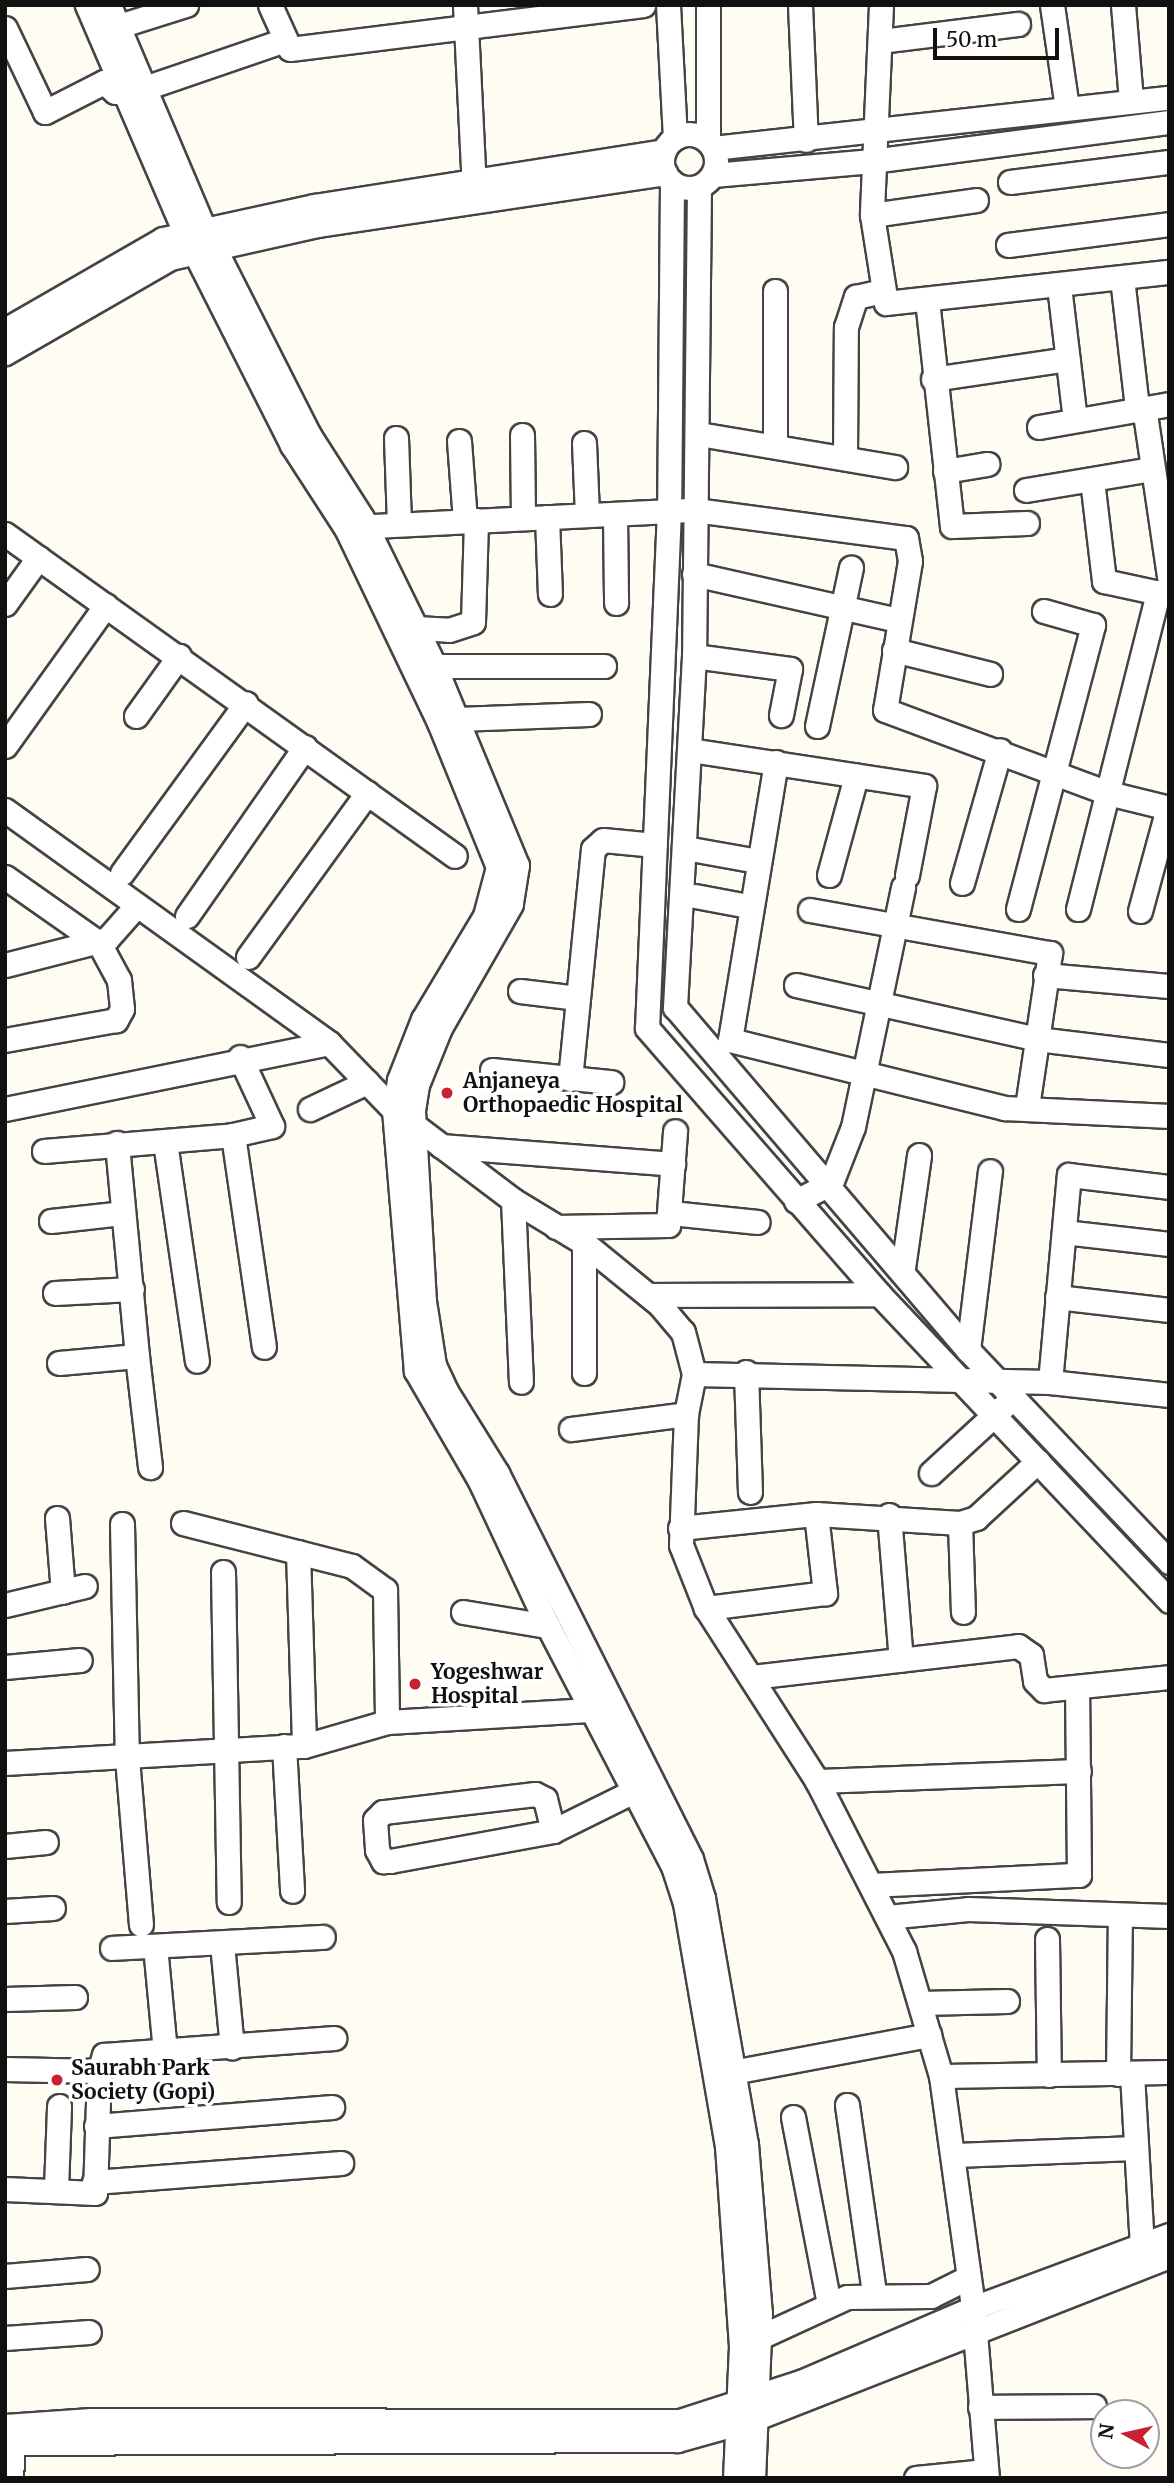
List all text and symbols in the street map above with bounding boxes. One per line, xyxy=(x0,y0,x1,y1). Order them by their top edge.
scale bar xyxy=(936,14,1062,58)
text: 50 m xyxy=(946,26,997,53)
place label: Anjaneya Orthopaedic Hospital xyxy=(463,1068,683,1118)
marker: Anjaneya Orthopaedic Hospital xyxy=(437,1083,457,1103)
place label: Yogeshwar Hospital xyxy=(431,1659,544,1709)
marker: Yogeshwar Hospital xyxy=(405,1674,425,1694)
place label: Saurabh Park Society (Gopi) xyxy=(71,2055,215,2105)
marker: Saurabh Park Society (Gopi) xyxy=(49,2072,65,2088)
north arrow xyxy=(1090,2399,1160,2469)
text: N xyxy=(1093,2422,1119,2440)

